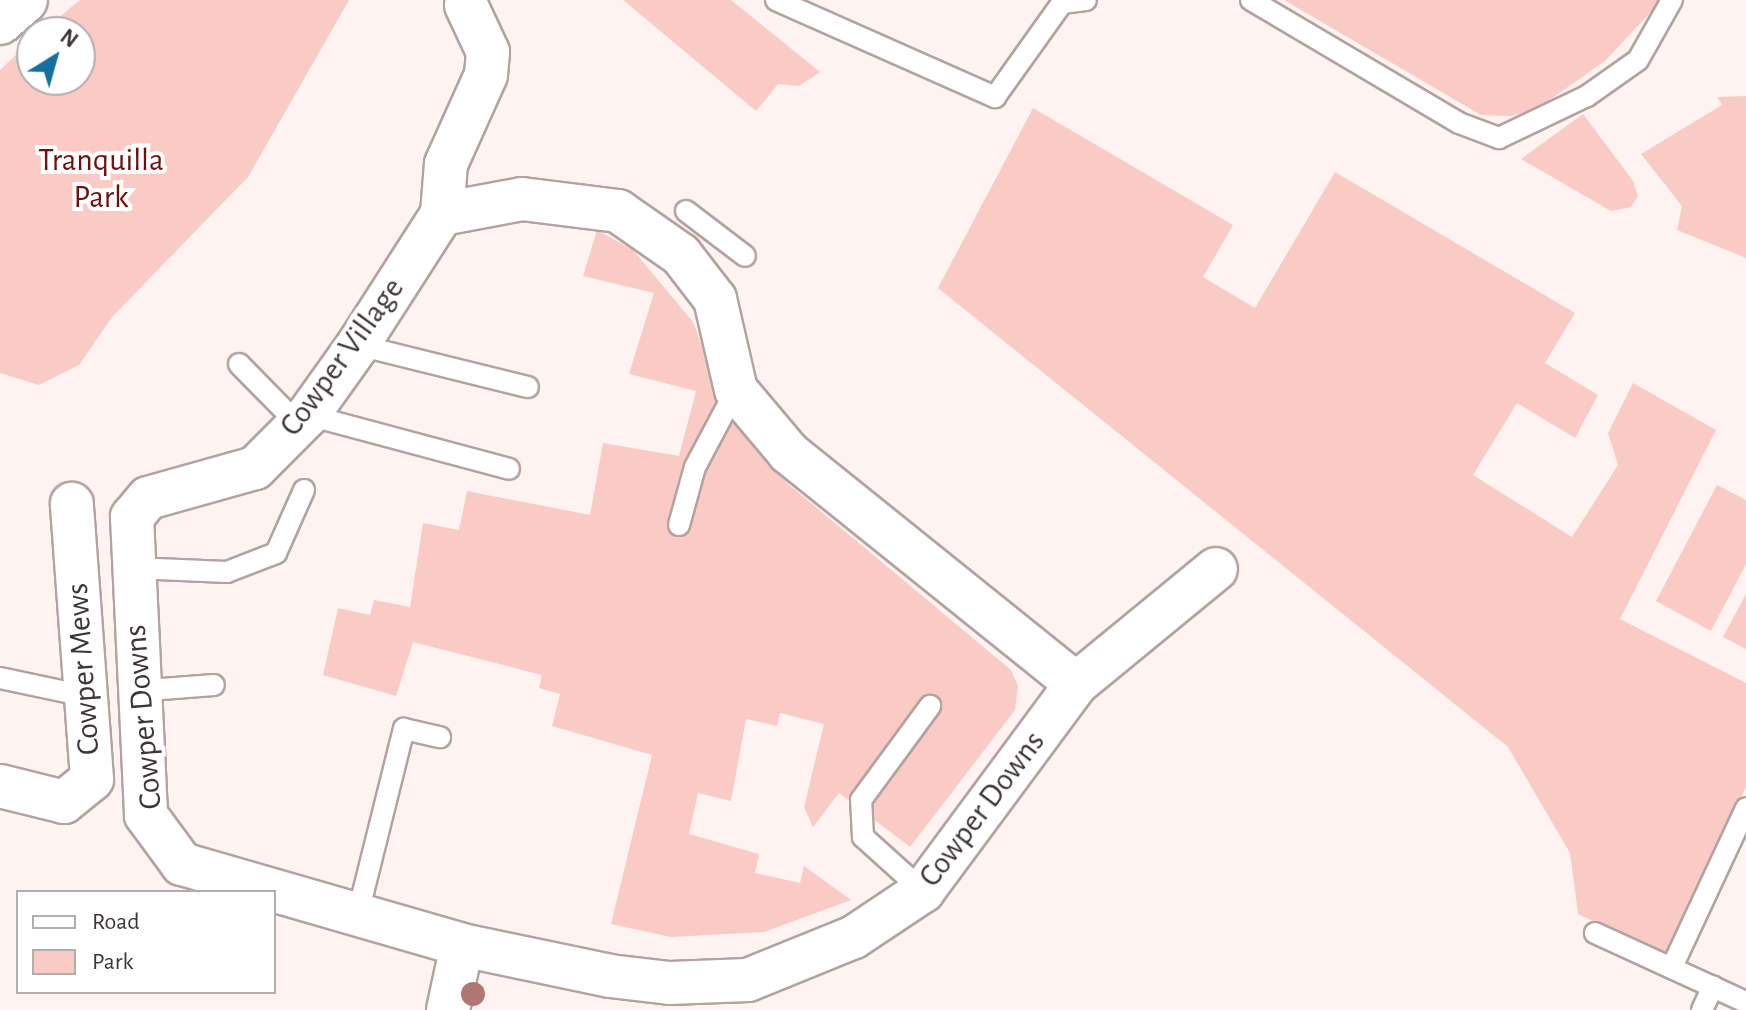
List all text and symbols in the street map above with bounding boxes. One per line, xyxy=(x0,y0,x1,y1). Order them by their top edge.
north arrow xyxy=(16,16,96,96)
text: N xyxy=(57,25,82,52)
park label: Tranquilla Park xyxy=(38,142,164,217)
street label: Cowper Village xyxy=(272,270,412,444)
street label: Cowper Mews xyxy=(58,582,108,756)
street label: Cowper Downs xyxy=(116,623,170,811)
street label: Cowper Downs xyxy=(911,723,1053,895)
legend xyxy=(16,890,276,994)
text: Road xyxy=(92,910,140,934)
text: Park xyxy=(92,950,133,974)

